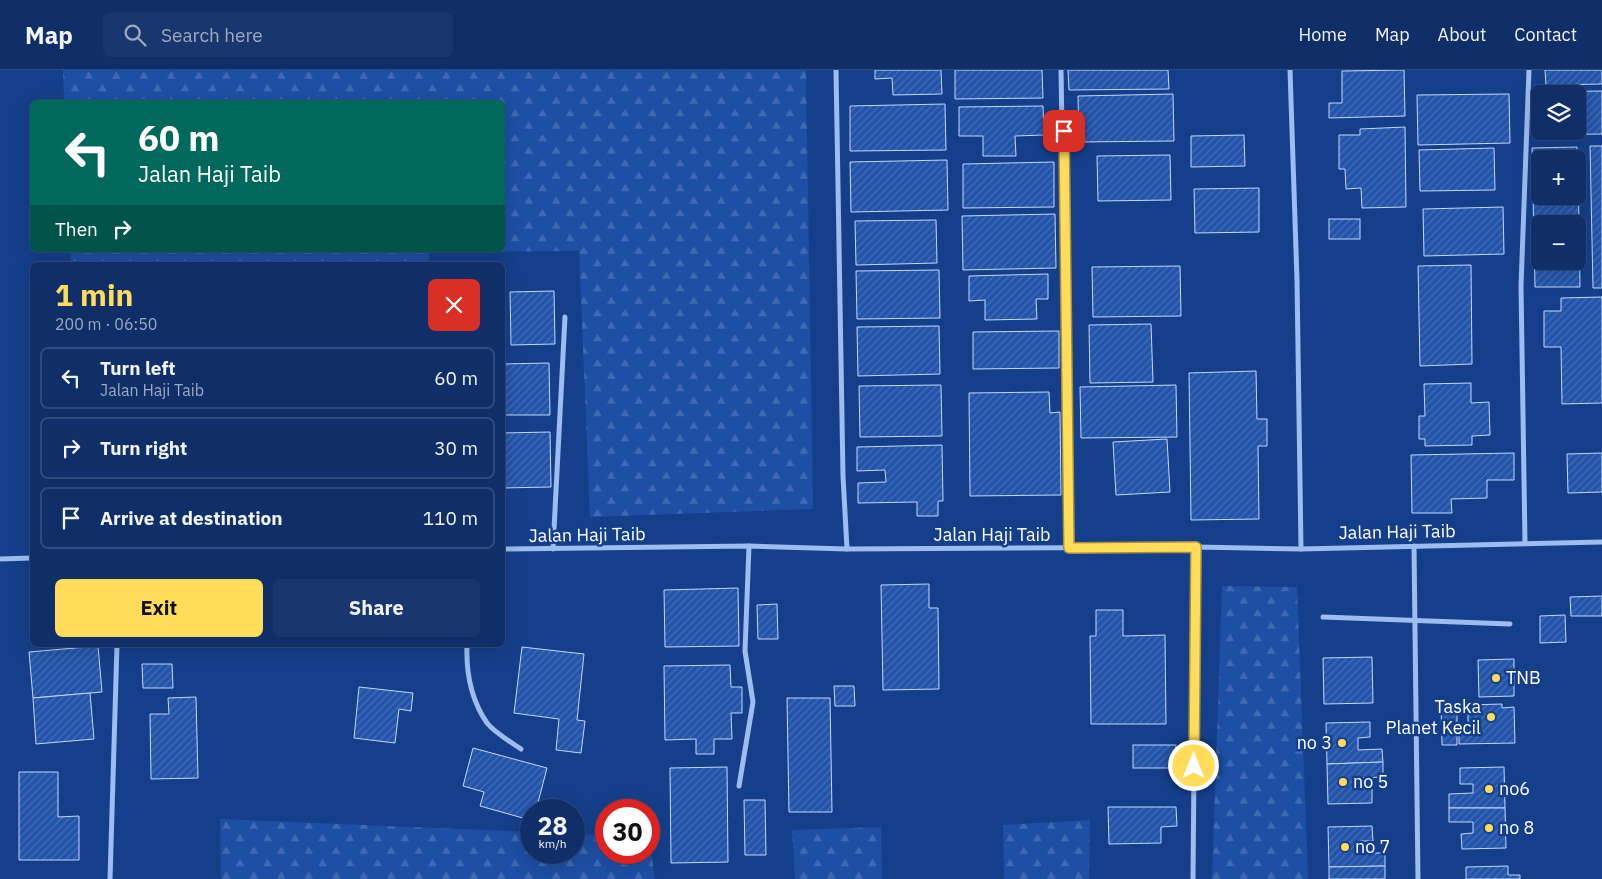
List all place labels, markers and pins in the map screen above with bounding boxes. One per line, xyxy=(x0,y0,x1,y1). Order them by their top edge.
pin xyxy=(1043,110,1085,152)
place label: TNB xyxy=(1506,666,1541,689)
marker: TNB xyxy=(1490,672,1502,684)
place label: Taska Planet Kecil xyxy=(1386,695,1481,739)
marker: Taska Planet Kecil xyxy=(1485,711,1497,723)
place label: no 3 xyxy=(1297,731,1332,754)
marker: no 3 xyxy=(1336,737,1348,749)
place label: no 5 xyxy=(1353,770,1388,793)
marker: no 5 xyxy=(1337,776,1349,788)
place label: no6 xyxy=(1499,777,1530,800)
marker: no6 xyxy=(1483,783,1495,795)
place label: no 8 xyxy=(1499,816,1534,839)
marker: no 8 xyxy=(1483,822,1495,834)
place label: no 7 xyxy=(1355,835,1390,858)
marker: no 7 xyxy=(1339,841,1351,853)

